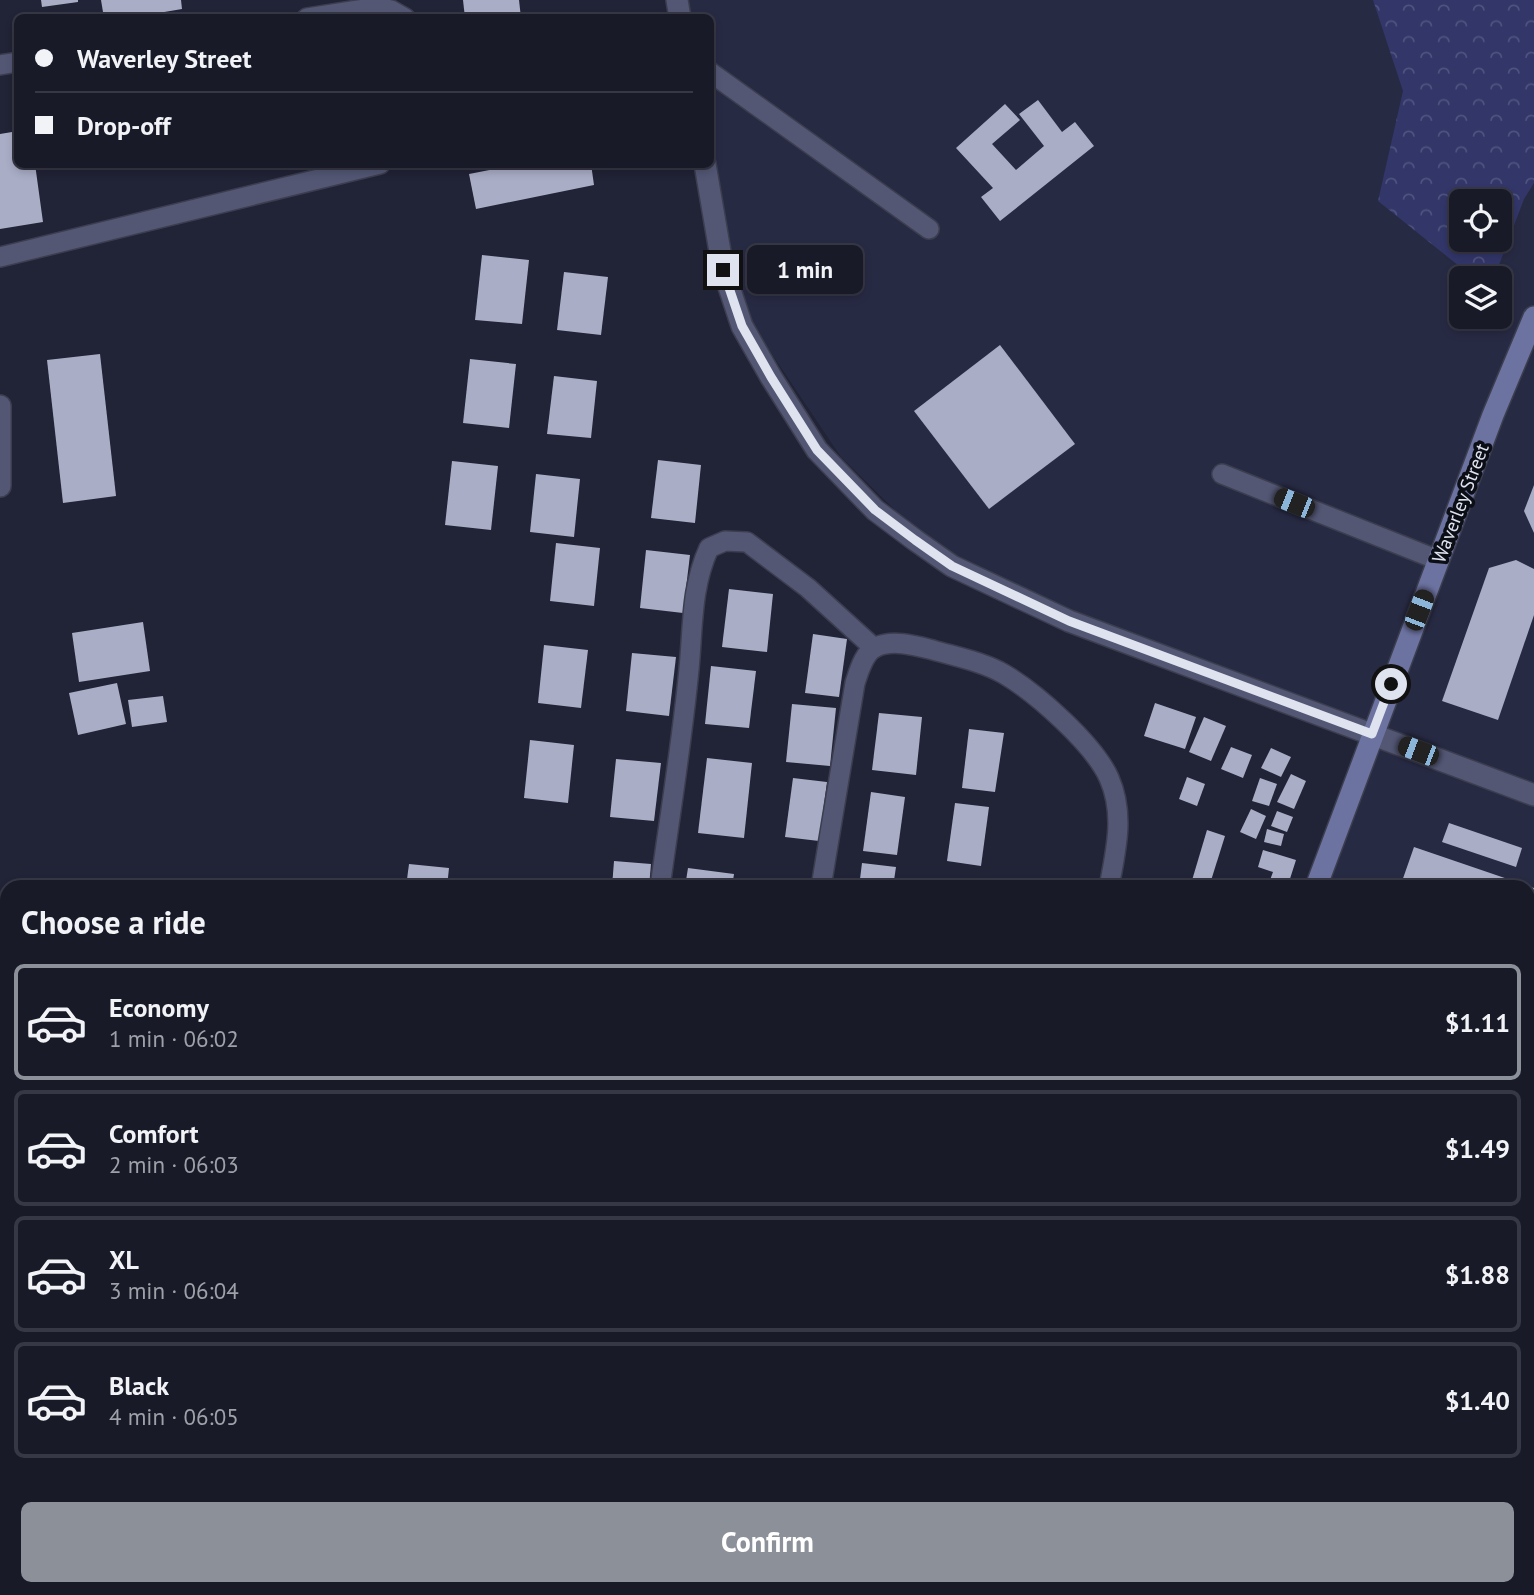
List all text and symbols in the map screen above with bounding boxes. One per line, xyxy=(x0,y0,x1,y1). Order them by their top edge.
text: Waverley Street xyxy=(77,42,252,75)
text: Drop-off xyxy=(77,109,171,142)
map controls xyxy=(1449,189,1512,329)
button: locate xyxy=(1449,189,1512,252)
callout: 1 min xyxy=(748,246,863,294)
route end xyxy=(707,254,739,286)
text: 1 min xyxy=(777,255,833,284)
button: layers xyxy=(1449,266,1512,329)
street label: Waverley Street xyxy=(1426,439,1494,566)
car xyxy=(1271,485,1318,521)
car xyxy=(1402,587,1437,633)
route start xyxy=(1375,668,1407,700)
car xyxy=(1395,734,1442,768)
text: Choose a ride xyxy=(21,901,206,943)
icon: car xyxy=(25,991,88,1054)
text: Economy xyxy=(109,991,209,1024)
text: $1.11 xyxy=(1445,1006,1510,1039)
text: 1 min · 06:02 xyxy=(109,1024,239,1053)
icon: car xyxy=(25,1117,88,1180)
text: Comfort xyxy=(109,1117,199,1150)
text: $1.49 xyxy=(1445,1132,1510,1165)
text: 2 min · 06:03 xyxy=(109,1150,239,1179)
icon: car xyxy=(25,1243,88,1306)
text: XL xyxy=(109,1243,139,1276)
text: $1.88 xyxy=(1445,1258,1510,1291)
text: 3 min · 06:04 xyxy=(109,1276,239,1305)
icon: car xyxy=(25,1369,88,1432)
text: Black xyxy=(109,1369,169,1402)
text: $1.40 xyxy=(1445,1384,1510,1417)
text: 4 min · 06:05 xyxy=(109,1402,239,1431)
button: Confirm xyxy=(21,1502,1514,1582)

